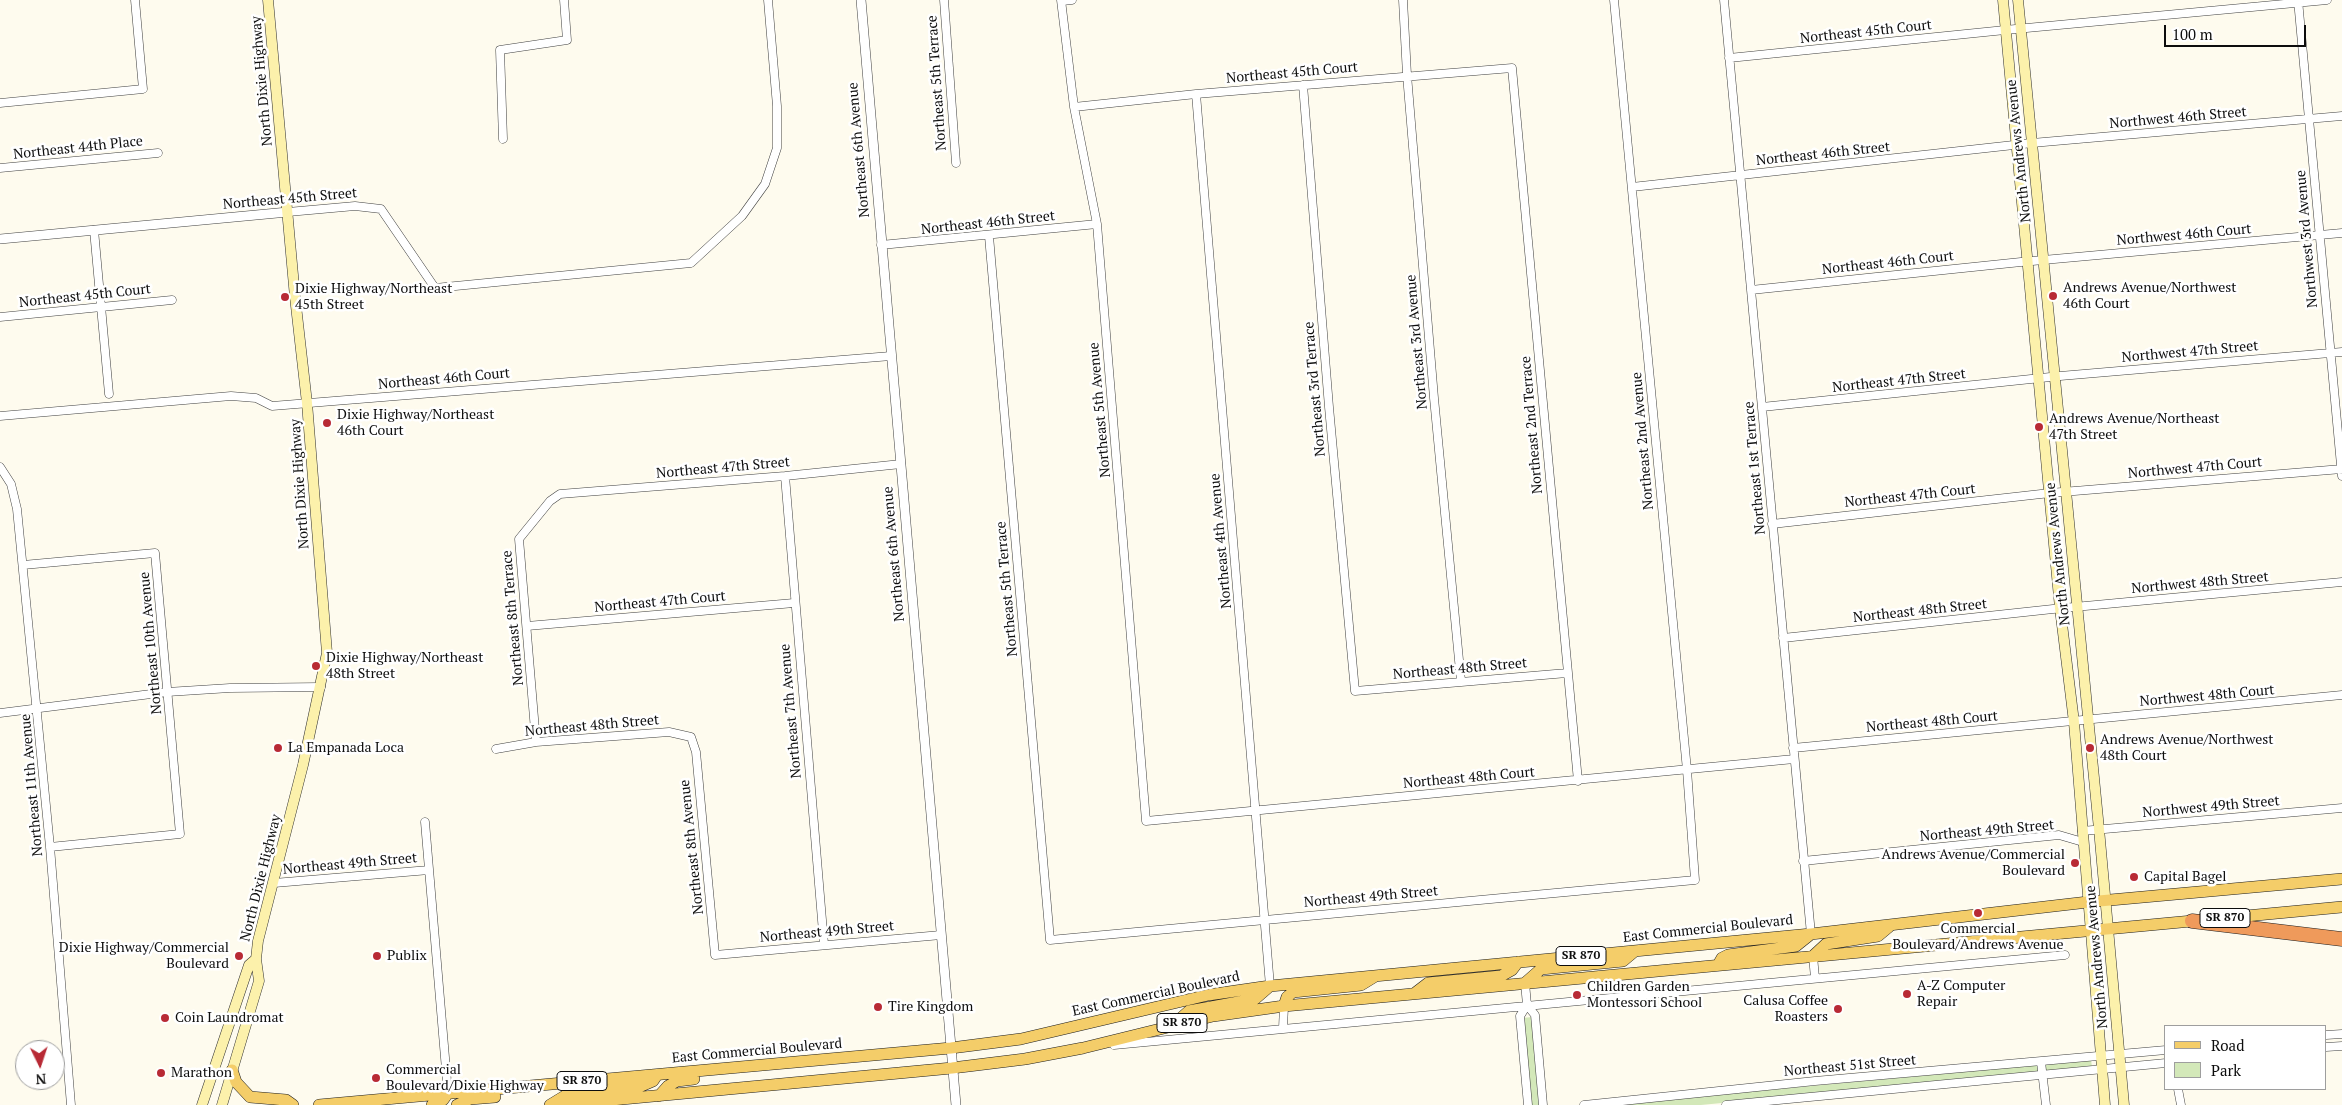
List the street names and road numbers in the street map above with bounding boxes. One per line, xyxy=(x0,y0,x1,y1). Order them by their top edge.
street label: North Dixie Highway xyxy=(248,15,276,147)
street label: Northeast 5th Terrace xyxy=(924,15,950,151)
street label: Northeast 45th Court xyxy=(1799,17,1933,47)
street label: Northeast 45th Court xyxy=(1225,59,1359,87)
street label: North Andrews Avenue xyxy=(2003,79,2035,223)
street label: Northeast 6th Avenue xyxy=(845,82,873,218)
street label: Northwest 46th Street xyxy=(2109,104,2247,132)
street label: Northeast 44th Place xyxy=(12,133,144,163)
street label: Northeast 46th Street xyxy=(1755,139,1891,169)
street label: Northwest 3rd Avenue xyxy=(2293,169,2321,309)
street label: Northeast 45th Street xyxy=(222,185,358,213)
street label: Northeast 46th Street xyxy=(920,208,1056,238)
street label: Northwest 46th Court xyxy=(2116,221,2252,249)
street label: Northeast 46th Court xyxy=(1821,248,1955,278)
street label: Northeast 3rd Avenue xyxy=(1403,274,1431,410)
street label: Northeast 45th Court xyxy=(18,281,152,311)
street label: Northeast 3rd Terrace xyxy=(1301,321,1329,457)
street label: Northwest 47th Street xyxy=(2121,338,2259,366)
street label: Northeast 5th Avenue xyxy=(1086,342,1114,478)
street label: Northeast 2nd Terrace xyxy=(1518,355,1546,495)
street label: Northeast 46th Court xyxy=(377,365,511,393)
street label: Northeast 47th Street xyxy=(1831,366,1967,396)
street label: Northeast 2nd Avenue xyxy=(1629,371,1657,511)
street label: Northeast 1st Terrace xyxy=(1741,401,1769,535)
street label: North Dixie Highway xyxy=(287,418,313,550)
street label: Northeast 47th Street xyxy=(656,454,790,482)
street label: Northwest 47th Court xyxy=(2127,454,2263,482)
street label: Northeast 4th Avenue xyxy=(1207,473,1235,609)
street label: Northeast 47th Court xyxy=(1844,481,1976,511)
street label: North Andrews Avenue xyxy=(2042,482,2074,626)
street label: Northeast 6th Avenue xyxy=(880,486,908,622)
street label: Northeast 5th Terrace xyxy=(993,521,1021,657)
street label: Northeast 8th Terrace xyxy=(499,550,527,686)
street label: Northwest 48th Street xyxy=(2131,569,2269,597)
street label: Northeast 10th Avenue xyxy=(136,571,166,715)
street label: Northeast 47th Court xyxy=(594,588,726,616)
street label: Northeast 48th Street xyxy=(1852,596,1988,626)
street label: Northeast 7th Avenue xyxy=(777,643,805,779)
street label: Northeast 48th Street xyxy=(1392,655,1528,683)
street label: Northwest 48th Court xyxy=(2139,682,2275,710)
street label: Northeast 48th Court xyxy=(1865,708,1999,736)
street label: Northeast 48th Street xyxy=(524,712,660,740)
street label: Northeast 11th Avenue xyxy=(17,713,47,857)
street label: Northeast 48th Court xyxy=(1402,764,1536,792)
street label: Northeast 8th Avenue xyxy=(677,779,707,915)
street label: Northwest 49th Street xyxy=(2142,793,2280,821)
street label: North Dixie Highway xyxy=(237,813,285,943)
street label: Northeast 49th Street xyxy=(1919,817,2055,845)
street label: Northeast 49th Street xyxy=(282,850,418,878)
street label: Northeast 49th Street xyxy=(1303,883,1439,911)
street label: North Andrews Avenue xyxy=(2082,885,2112,1029)
road number: SR 870 xyxy=(2200,908,2250,928)
street label: East Commercial Boulevard xyxy=(1622,912,1794,946)
street label: Northeast 49th Street xyxy=(759,918,895,946)
road number: SR 870 xyxy=(1556,946,1606,966)
street label: East Commercial Boulevard xyxy=(1071,968,1241,1020)
road number: SR 870 xyxy=(1157,1014,1207,1032)
street label: East Commercial Boulevard xyxy=(671,1035,843,1067)
street label: Northeast 51st Street xyxy=(1783,1052,1917,1080)
road number: SR 870 xyxy=(557,1072,607,1090)

